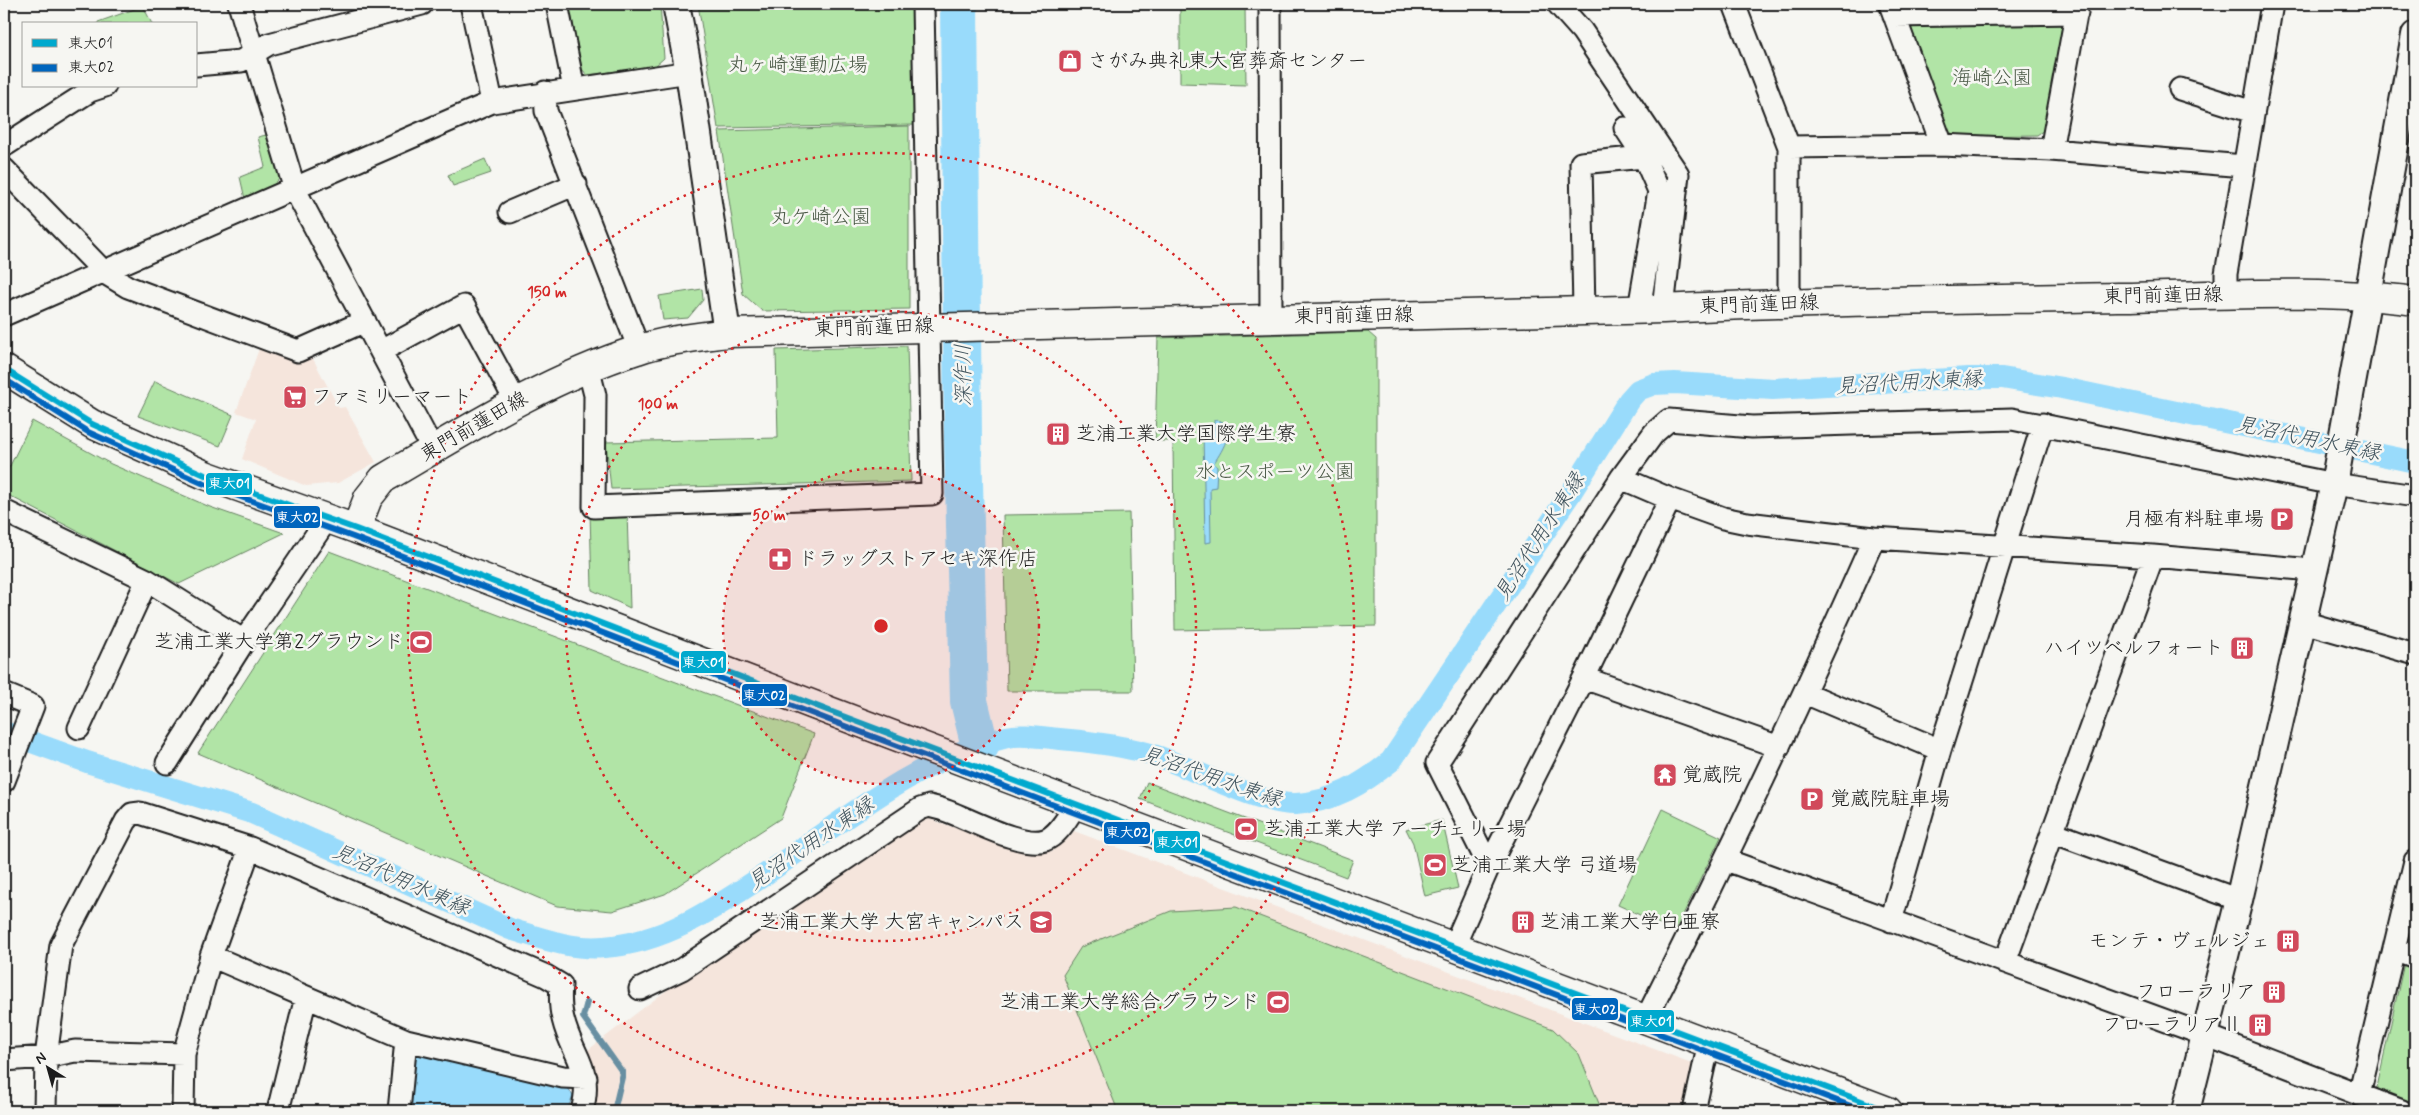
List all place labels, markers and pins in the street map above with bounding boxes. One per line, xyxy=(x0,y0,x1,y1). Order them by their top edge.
shop icon: さがみ典礼東大宮葬斎センター xyxy=(1057,48,1083,74)
place label: さがみ典礼東大宮葬斎センター xyxy=(1088,48,1367,75)
supermarket icon: ファミリーマート xyxy=(282,384,308,410)
place label: ファミリーマート xyxy=(312,384,472,411)
building icon: 芝浦工業大学国際学生寮 xyxy=(1045,421,1071,447)
place label: 芝浦工業大学国際学生寮 xyxy=(1076,421,1296,448)
place label: 月極有料駐車場 xyxy=(2124,506,2264,533)
parking icon: 月極有料駐車場 xyxy=(2269,506,2295,532)
pharmacy icon: ドラッグストアセキ深作店 xyxy=(767,546,793,572)
place label: ドラッグストアセキ深作店 xyxy=(798,546,1038,573)
centre of rings xyxy=(872,617,890,635)
place label: 芝浦工業大学第2グラウンド xyxy=(154,629,404,656)
sports icon: 芝浦工業大学第2グラウンド xyxy=(408,629,434,655)
place label: ハイツベルフォート xyxy=(2044,635,2224,662)
building icon: ハイツベルフォート xyxy=(2229,635,2255,661)
temple icon: 覚蔵院 xyxy=(1652,762,1678,788)
place label: 覚蔵院 xyxy=(1682,762,1742,789)
parking icon: 覚蔵院駐車場 xyxy=(1799,786,1825,812)
place label: 覚蔵院駐車場 xyxy=(1830,786,1950,813)
sports icon: 芝浦工業大学 アーチェリー場 xyxy=(1233,816,1259,842)
place label: 芝浦工業大学 アーチェリー場 xyxy=(1264,816,1527,843)
sports icon: 芝浦工業大学 弓道場 xyxy=(1422,852,1448,878)
place label: 芝浦工業大学 弓道場 xyxy=(1452,852,1637,879)
place label: 芝浦工業大学 大宮キャンパス xyxy=(759,909,1024,936)
school or university icon: 芝浦工業大学 大宮キャンパス xyxy=(1028,909,1054,935)
building icon: 芝浦工業大学白亜寮 xyxy=(1510,909,1536,935)
place label: 芝浦工業大学白亜寮 xyxy=(1540,909,1720,936)
place label: モンテ・ヴェルジェ xyxy=(2089,928,2270,955)
building icon: モンテ・ヴェルジェ xyxy=(2275,928,2301,954)
place label: フローラリア xyxy=(2136,979,2256,1006)
building icon: フローラリア xyxy=(2261,979,2287,1005)
place label: 芝浦工業大学総合グラウンド xyxy=(1000,989,1260,1016)
sports icon: 芝浦工業大学総合グラウンド xyxy=(1265,989,1291,1015)
place label: フローラリアⅡ xyxy=(2102,1012,2242,1039)
building icon: フローラリアⅡ xyxy=(2247,1012,2273,1038)

